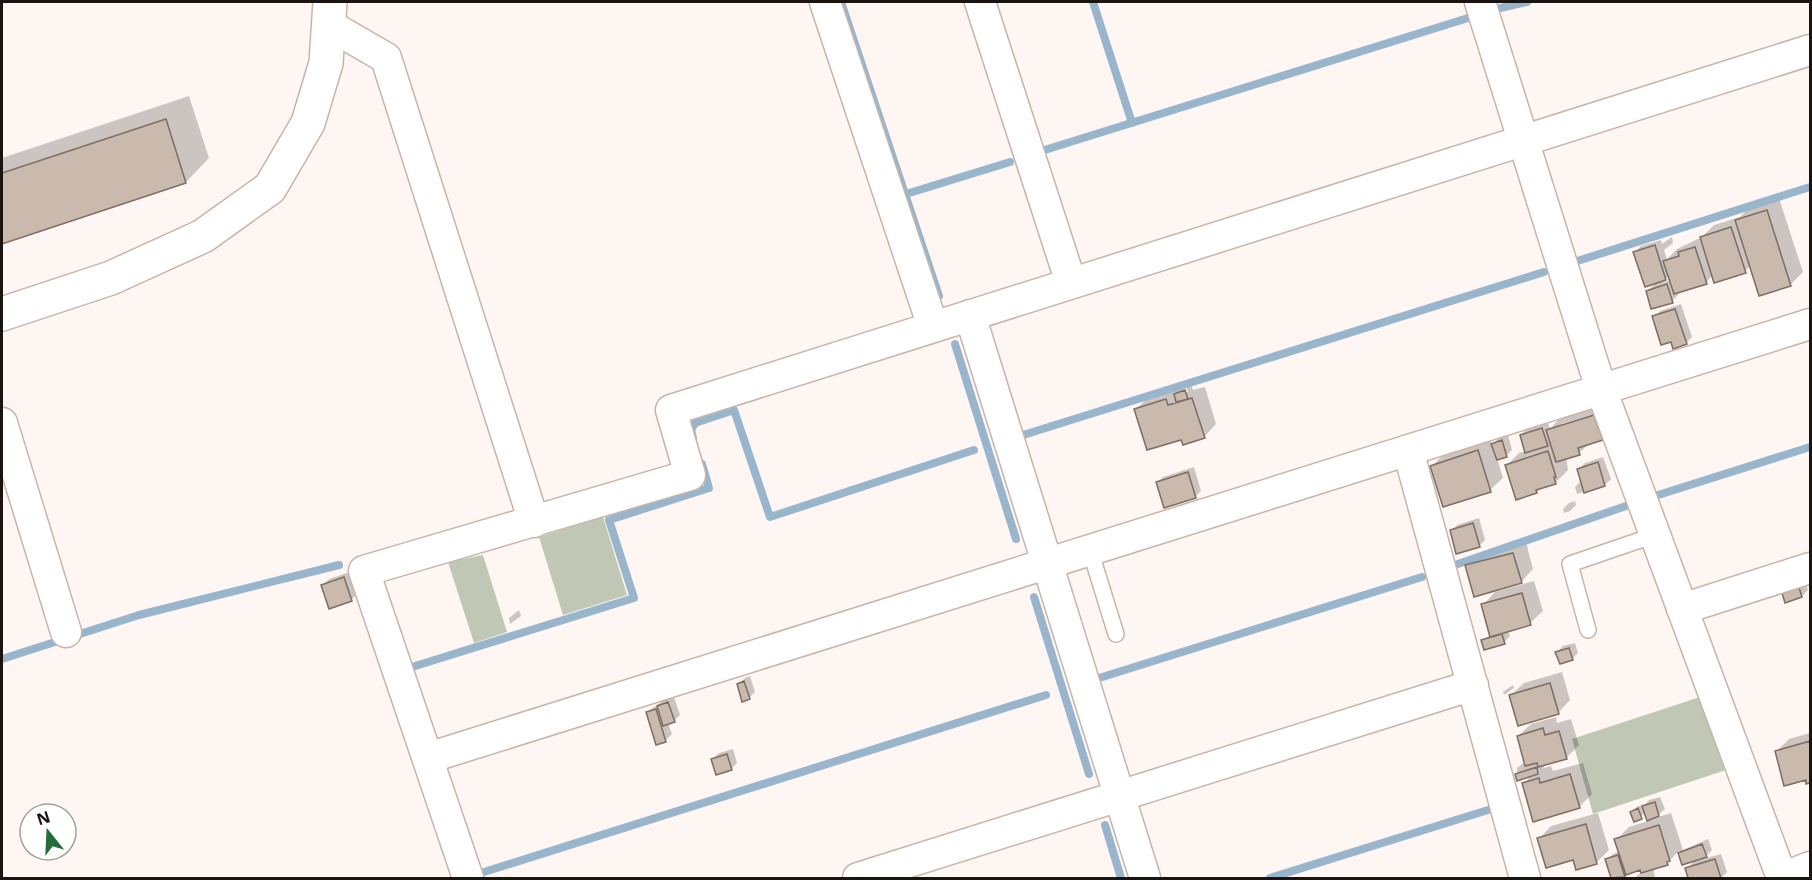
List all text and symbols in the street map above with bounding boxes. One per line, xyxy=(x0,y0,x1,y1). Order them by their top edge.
north arrow xyxy=(18,802,78,862)
text: N xyxy=(34,805,53,830)

